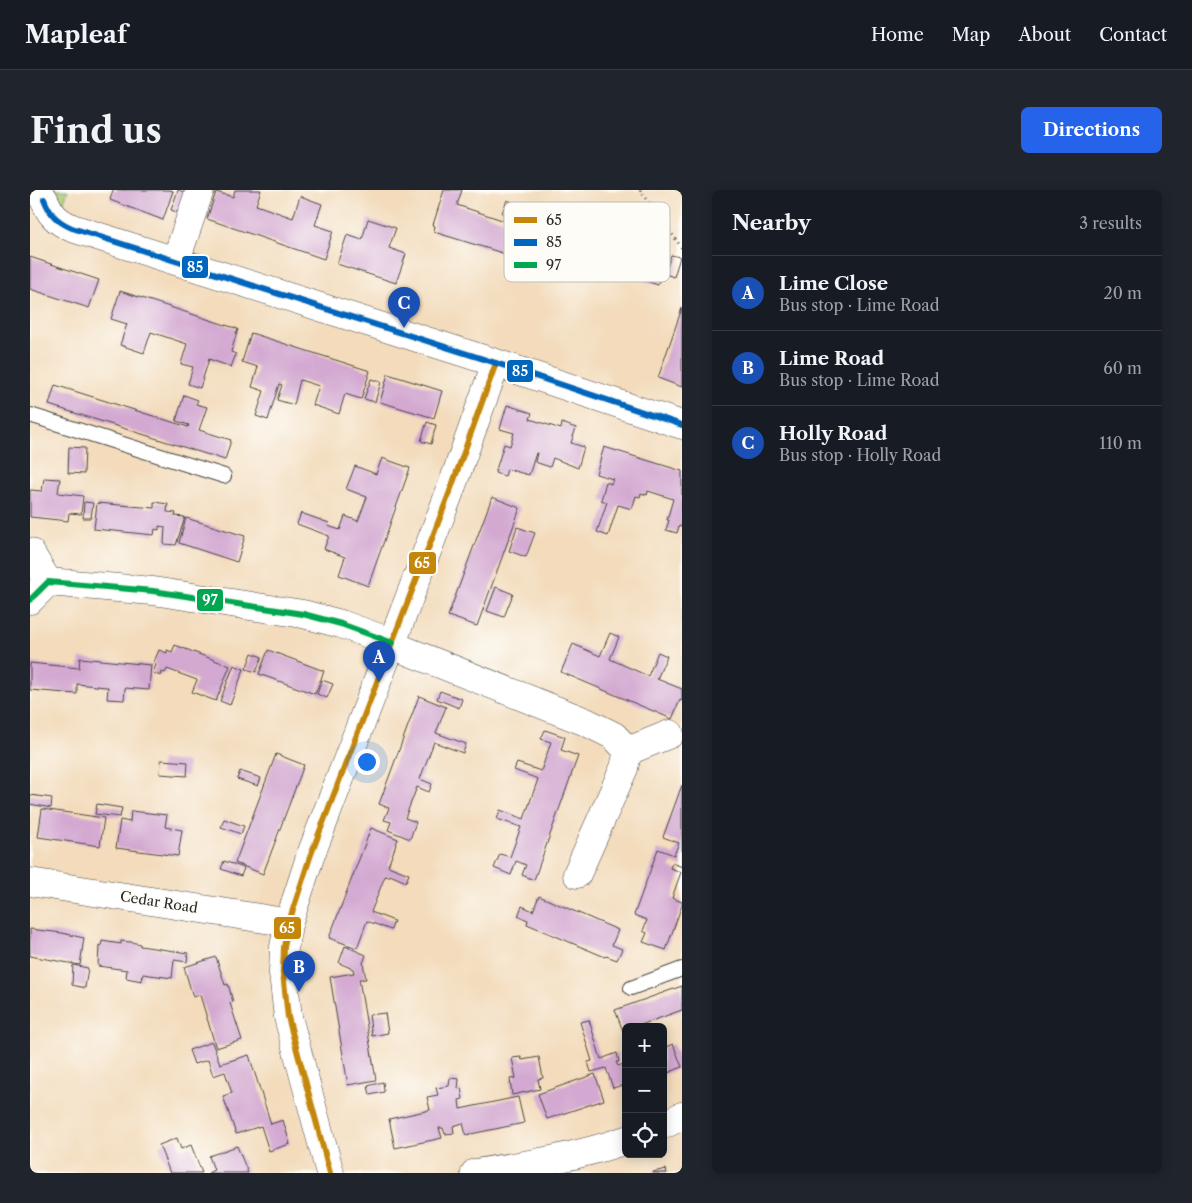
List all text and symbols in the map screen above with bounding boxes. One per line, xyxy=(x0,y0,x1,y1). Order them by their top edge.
text: Mapleaf xyxy=(25,20,127,49)
text: Home xyxy=(871,24,924,46)
text: Map xyxy=(952,24,990,46)
text: About xyxy=(1018,24,1071,46)
text: Contact xyxy=(1099,24,1167,46)
button: Directions xyxy=(1021,107,1162,153)
text: Find us xyxy=(30,109,162,152)
legend xyxy=(504,202,670,282)
text: Nearby xyxy=(732,210,811,235)
text: 65 xyxy=(546,211,562,229)
text: 3 results xyxy=(1079,213,1142,233)
text: 85 xyxy=(546,233,562,251)
line badge: 85 xyxy=(181,255,209,279)
text: 97 xyxy=(546,256,561,274)
text: 85 xyxy=(187,258,203,276)
text: Lime Close xyxy=(779,272,888,295)
text: A xyxy=(742,283,754,303)
text: 20 m xyxy=(1103,283,1142,303)
pin: C xyxy=(388,287,420,328)
text: Bus stop · Lime Road xyxy=(779,295,940,315)
text: Lime Road xyxy=(779,347,884,370)
text: B xyxy=(742,358,754,378)
text: 60 m xyxy=(1103,358,1142,378)
line badge: 85 xyxy=(506,359,534,383)
text: 85 xyxy=(512,362,528,380)
text: Bus stop · Lime Road xyxy=(779,370,940,390)
text: Holly Road xyxy=(779,422,887,445)
text: C xyxy=(742,433,754,453)
text: 110 m xyxy=(1099,433,1142,453)
text: Bus stop · Holly Road xyxy=(779,445,941,465)
line badge: 65 xyxy=(408,551,437,575)
text: 65 xyxy=(414,554,430,572)
line badge: 97 xyxy=(196,588,224,612)
text: 97 xyxy=(202,591,219,609)
pin: A xyxy=(363,641,395,682)
your location xyxy=(354,749,380,775)
street label: Cedar Road xyxy=(119,887,200,917)
line badge: 65 xyxy=(273,916,302,940)
text: 65 xyxy=(279,919,295,937)
pin: B xyxy=(283,951,315,992)
map controls xyxy=(622,1023,667,1158)
button: + xyxy=(622,1023,667,1068)
button: − xyxy=(622,1068,667,1113)
button: locate xyxy=(622,1113,667,1158)

